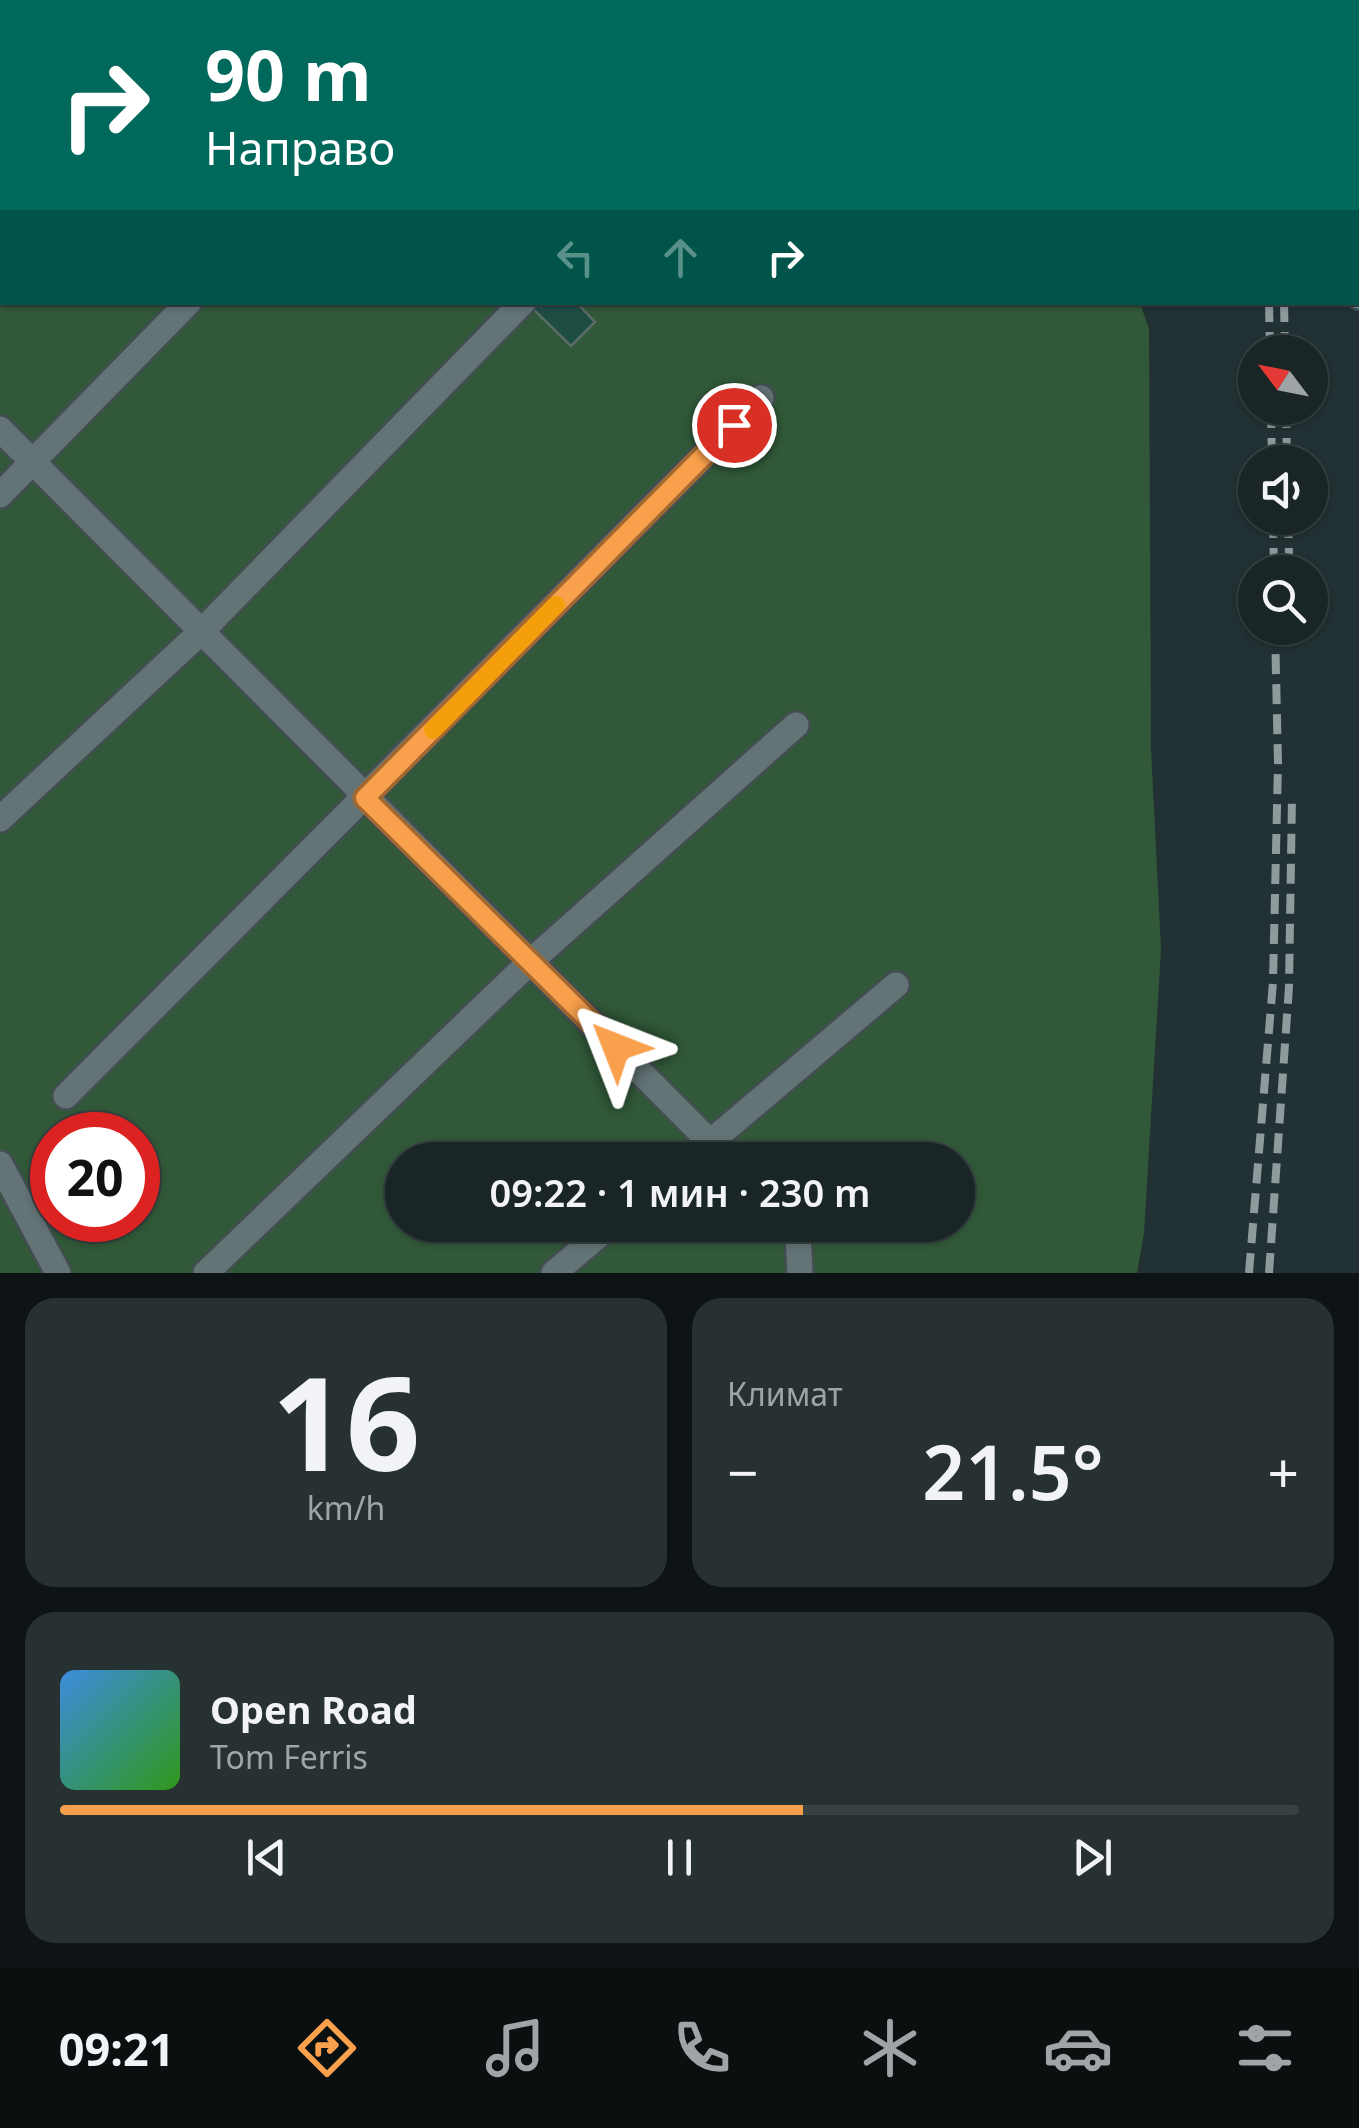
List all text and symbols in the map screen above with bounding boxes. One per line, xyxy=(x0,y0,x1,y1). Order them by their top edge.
text: 90 m xyxy=(205,26,372,122)
icon: right xyxy=(40,40,170,170)
text: Направо xyxy=(205,117,395,178)
icon: left xyxy=(548,230,603,285)
icon: ahead xyxy=(653,230,708,285)
icon: right xyxy=(758,230,813,285)
north arrow xyxy=(1238,335,1328,425)
map controls xyxy=(1238,335,1328,645)
pin xyxy=(692,383,777,468)
icon: arrive xyxy=(707,398,762,453)
button: sound xyxy=(1238,445,1328,535)
button: search xyxy=(1238,555,1328,645)
position arrow xyxy=(564,995,668,1099)
speed limit sign: 20 xyxy=(30,1112,160,1242)
text: 09:22 · 1 мин · 230 m xyxy=(489,1166,871,1218)
text: 16 xyxy=(272,1332,420,1509)
text: Климат xyxy=(727,1372,843,1415)
text: 21.5° xyxy=(922,1420,1104,1522)
text: − xyxy=(727,1434,758,1509)
text: + xyxy=(1268,1434,1299,1509)
text: km/h xyxy=(307,1486,385,1529)
text: Open Road xyxy=(210,1683,417,1735)
text: Tom Ferris xyxy=(210,1735,368,1778)
icon: previous xyxy=(239,1830,294,1885)
icon: pause xyxy=(652,1830,707,1885)
icon: next xyxy=(1065,1830,1120,1885)
icon: directions xyxy=(292,2013,362,2083)
icon: music xyxy=(480,2013,550,2083)
icon: phone xyxy=(667,2013,737,2083)
icon: climate xyxy=(855,2013,925,2083)
icon: car xyxy=(1043,2013,1113,2083)
icon: filters xyxy=(1230,2013,1300,2083)
text: 09:21 xyxy=(59,2018,174,2079)

